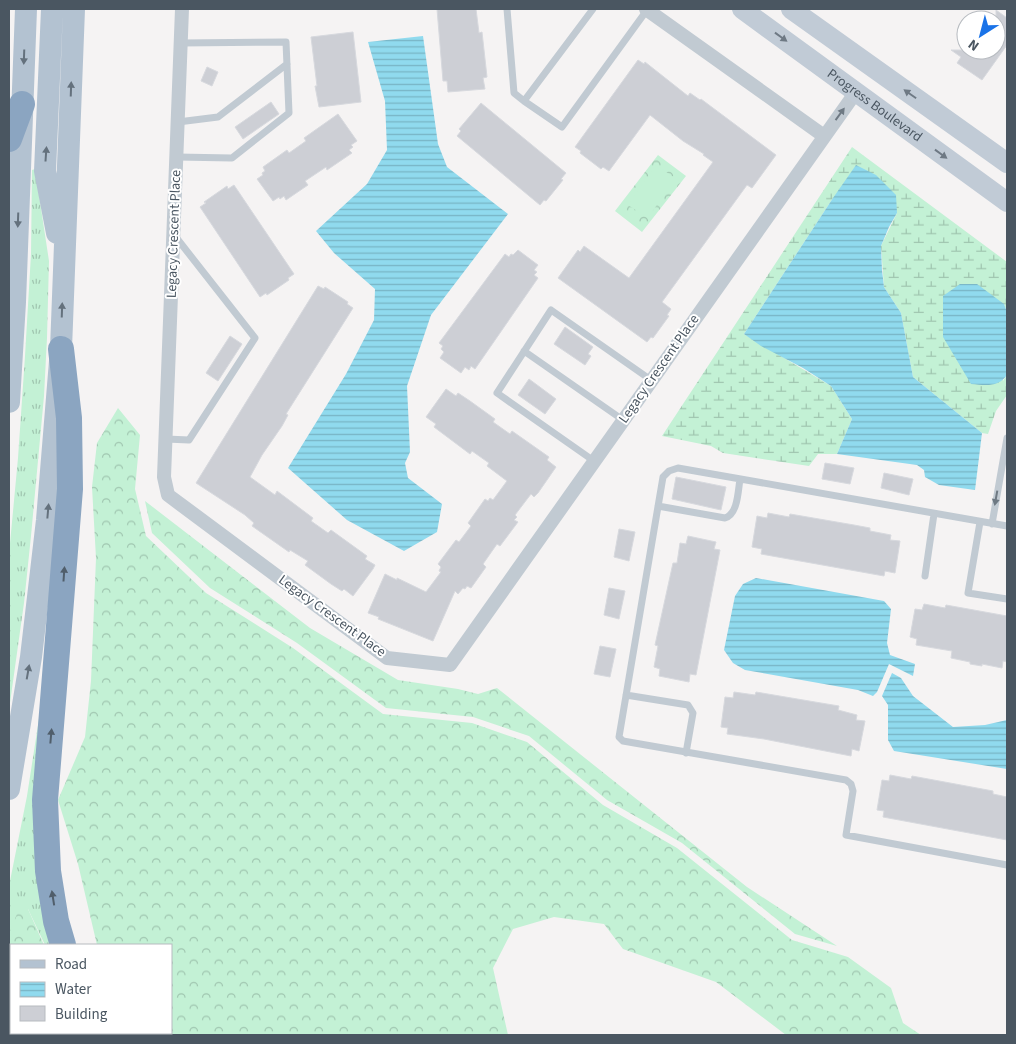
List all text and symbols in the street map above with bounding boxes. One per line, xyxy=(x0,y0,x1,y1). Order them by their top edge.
north arrow xyxy=(956,10,1006,60)
one-way arrow xyxy=(774,32,787,43)
text: N xyxy=(964,34,984,56)
one-way arrow xyxy=(20,50,28,66)
street label: Progress Boulevard xyxy=(823,64,926,147)
one-way arrow xyxy=(67,81,75,97)
one-way arrow xyxy=(903,89,917,99)
one-way arrow xyxy=(835,107,845,121)
one-way arrow xyxy=(42,146,50,162)
one-way arrow xyxy=(934,148,947,159)
street label: Legacy Crescent Place xyxy=(162,169,186,299)
one-way arrow xyxy=(14,212,22,228)
one-way arrow xyxy=(59,302,67,318)
street label: Legacy Crescent Place xyxy=(614,311,704,427)
one-way arrow xyxy=(992,490,1000,506)
one-way arrow xyxy=(44,503,52,519)
one-way arrow xyxy=(60,566,68,582)
street label: Legacy Crescent Place xyxy=(274,570,390,662)
one-way arrow xyxy=(25,664,33,680)
one-way arrow xyxy=(47,728,55,744)
one-way arrow xyxy=(48,889,56,905)
legend xyxy=(10,944,172,1034)
text: Road xyxy=(55,954,87,975)
text: Water xyxy=(55,979,92,1000)
text: Building xyxy=(55,1004,108,1025)

